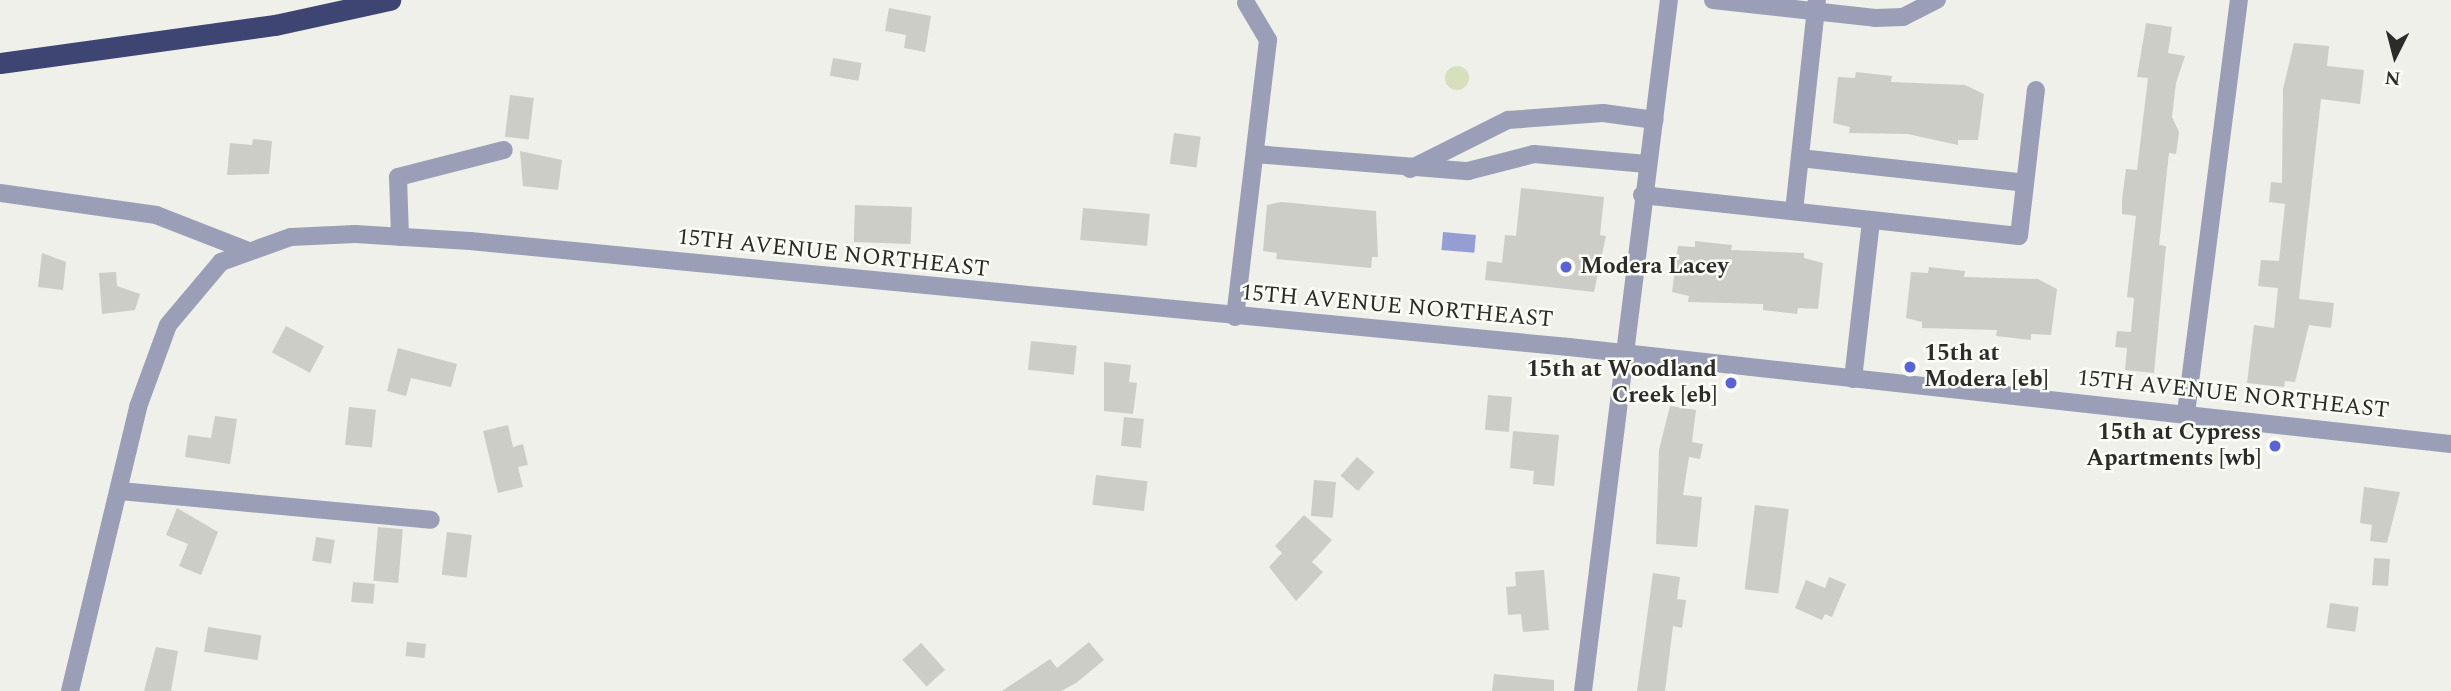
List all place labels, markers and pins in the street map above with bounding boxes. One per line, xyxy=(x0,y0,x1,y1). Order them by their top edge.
place label: Modera Lacey xyxy=(1580,253,1728,281)
marker: Modera Lacey xyxy=(1558,259,1574,275)
place label: 15th at Modera [eb] xyxy=(1924,340,2048,394)
place label: 15th at Woodland Creek [eb] xyxy=(1526,356,1717,410)
marker: 15th at Modera [eb] xyxy=(1902,359,1918,375)
marker: 15th at Woodland Creek [eb] xyxy=(1723,375,1739,391)
place label: 15th at Cypress Apartments [wb] xyxy=(2086,419,2261,473)
marker: 15th at Cypress Apartments [wb] xyxy=(2267,438,2283,454)

